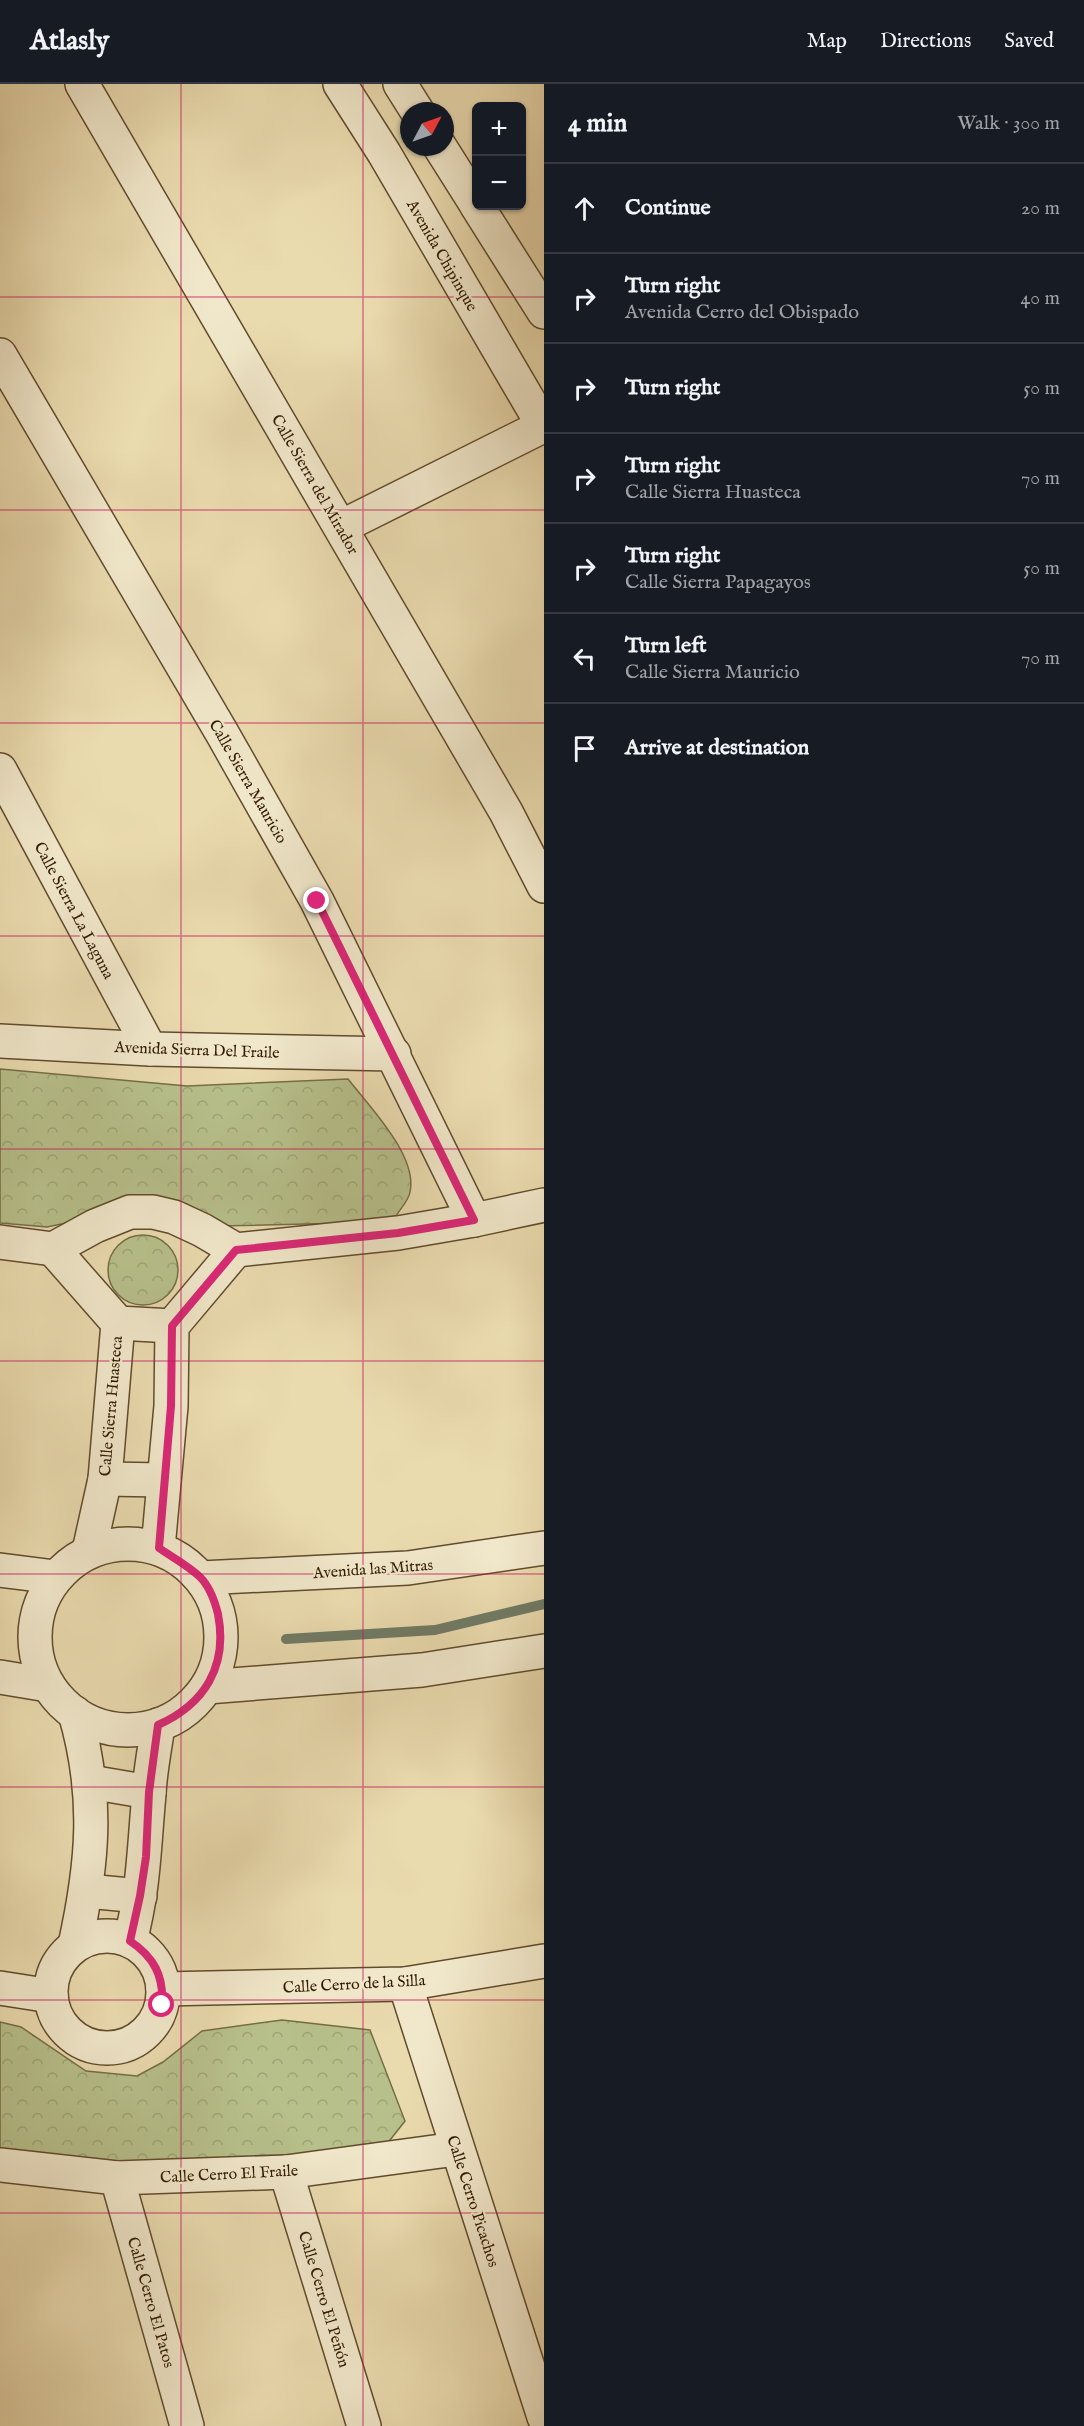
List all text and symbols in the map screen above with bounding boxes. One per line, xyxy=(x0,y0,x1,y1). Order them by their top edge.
text: Atlasly xyxy=(30,24,109,59)
text: Map xyxy=(807,28,847,55)
text: Directions xyxy=(880,28,971,55)
text: Saved xyxy=(1004,28,1054,55)
north arrow xyxy=(400,102,454,156)
map controls xyxy=(472,102,526,210)
button: + xyxy=(472,102,526,156)
text: 4 min xyxy=(568,107,627,140)
text: Walk · 300 m xyxy=(957,111,1060,136)
button: − xyxy=(472,156,526,210)
icon: ahead xyxy=(568,192,601,225)
text: Continue xyxy=(625,194,711,222)
street label: Avenida Chipinque xyxy=(401,196,481,315)
text: 20 m xyxy=(1021,196,1060,221)
text: Turn right xyxy=(625,272,720,300)
icon: right xyxy=(568,282,601,315)
text: 40 m xyxy=(1021,286,1060,311)
text: Avenida Cerro del Obispado xyxy=(625,300,859,325)
icon: right xyxy=(568,372,601,405)
text: Turn right xyxy=(625,374,720,402)
text: 50 m xyxy=(1023,376,1060,401)
street label: Calle Sierra del Mirador xyxy=(266,411,363,559)
text: Turn right xyxy=(625,452,720,480)
icon: right xyxy=(568,462,601,495)
text: 70 m xyxy=(1021,466,1060,491)
text: Calle Sierra Huasteca xyxy=(625,480,801,505)
text: Turn right xyxy=(625,542,720,570)
icon: right xyxy=(568,552,601,585)
text: 50 m xyxy=(1023,556,1060,581)
text: Calle Sierra Papagayos xyxy=(625,570,811,595)
text: Turn left xyxy=(625,632,707,660)
icon: left xyxy=(568,642,601,675)
text: 70 m xyxy=(1021,646,1060,671)
text: Calle Sierra Mauricio xyxy=(625,660,800,685)
street label: Calle Sierra Mauricio xyxy=(204,716,291,848)
icon: arrive xyxy=(568,732,601,765)
text: Arrive at destination xyxy=(625,734,809,762)
street label: Calle Sierra La Laguna xyxy=(29,839,118,983)
route end xyxy=(303,887,329,913)
street label: Avenida Sierra Del Fraile xyxy=(113,1038,280,1064)
street label: Calle Sierra Huasteca xyxy=(96,1335,128,1477)
street label: Avenida las Mitras xyxy=(312,1556,434,1584)
street label: Calle Cerro de la Silla xyxy=(282,1971,426,1999)
route start xyxy=(148,1991,174,2017)
street label: Calle Cerro Picachos xyxy=(441,2133,503,2270)
street label: Calle Cerro El Fraile xyxy=(160,2161,299,2189)
street label: Calle Cerro El Peñón xyxy=(293,2229,353,2371)
street label: Calle Cerro El Patos xyxy=(122,2235,178,2371)

